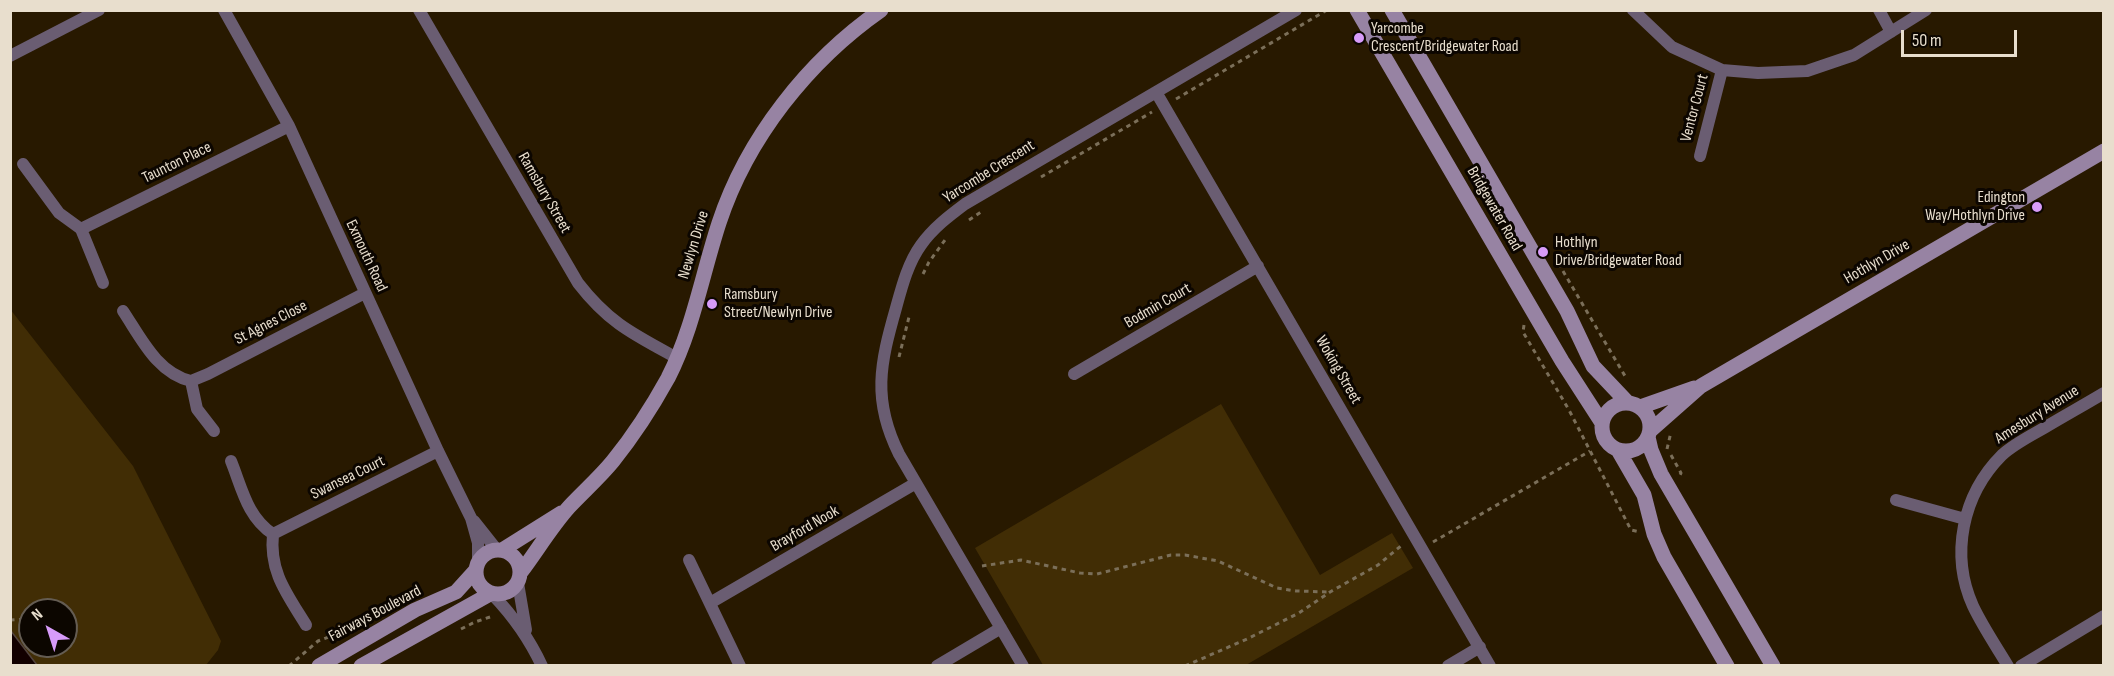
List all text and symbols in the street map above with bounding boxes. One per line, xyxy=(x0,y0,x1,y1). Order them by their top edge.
scale bar xyxy=(1904,18,2020,56)
place label: Yarcombe Crescent/Bridgewater Road xyxy=(1371,19,1518,57)
text: 50 m xyxy=(1912,30,1942,51)
marker: Yarcombe Crescent/Bridgewater Road xyxy=(1352,31,1366,45)
street label: Ventor Court xyxy=(1677,72,1713,144)
street label: Yarcombe Crescent xyxy=(940,136,1038,208)
street label: Taunton Place xyxy=(139,138,215,188)
street label: Ramsbury Street xyxy=(513,149,575,237)
street label: Bridgewater Road xyxy=(1462,164,1526,254)
place label: Edington Way/Hothlyn Drive xyxy=(1925,188,2025,226)
marker: Edington Way/Hothlyn Drive xyxy=(2030,200,2044,214)
street label: Newlyn Drive xyxy=(675,209,713,281)
street label: Exmouth Road xyxy=(341,217,391,295)
place label: Hothlyn Drive/Bridgewater Road xyxy=(1555,233,1682,271)
street label: Hothlyn Drive xyxy=(1841,235,1913,289)
marker: Hothlyn Drive/Bridgewater Road xyxy=(1536,245,1550,259)
street label: Bodmin Court xyxy=(1121,279,1195,333)
place label: Ramsbury Street/Newlyn Drive xyxy=(724,285,832,323)
street label: St Agnes Close xyxy=(232,297,310,349)
marker: Ramsbury Street/Newlyn Drive xyxy=(705,297,719,311)
street label: Woking Street xyxy=(1311,333,1365,407)
street label: Amesbury Avenue xyxy=(1991,382,2083,448)
street label: Swansea Court xyxy=(308,452,388,504)
street label: Brayford Nook xyxy=(767,502,843,556)
street label: Fairways Boulevard xyxy=(326,582,424,646)
north arrow xyxy=(18,598,78,658)
text: N xyxy=(28,605,47,625)

